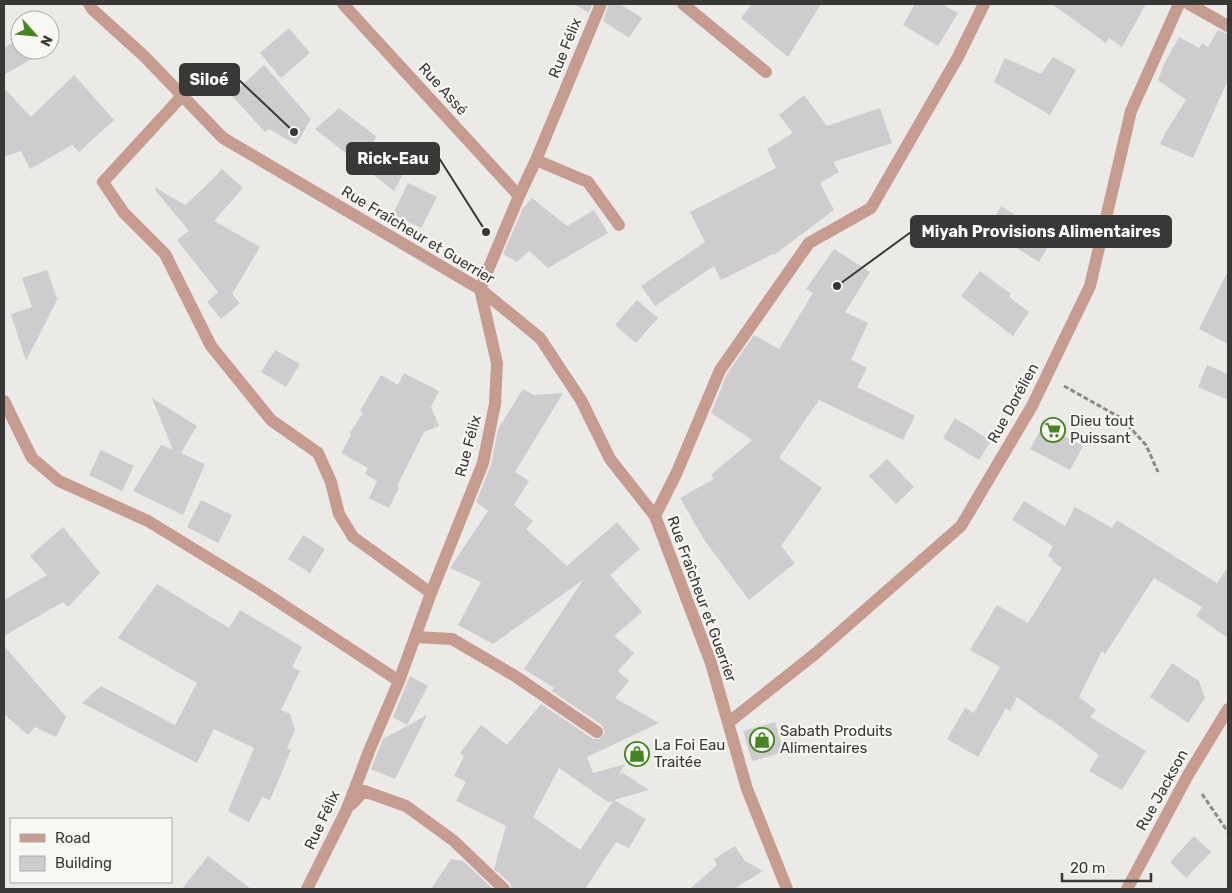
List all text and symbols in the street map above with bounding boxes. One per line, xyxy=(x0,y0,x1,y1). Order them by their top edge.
north arrow xyxy=(10,10,60,60)
street label: Rue Félix xyxy=(545,15,585,81)
text: N xyxy=(36,32,56,49)
street label: Rue Assé xyxy=(415,59,471,119)
callout: Siloé xyxy=(180,64,239,95)
text: Siloé xyxy=(189,70,229,89)
callout: Rick-Eau xyxy=(347,143,439,174)
text: Rick-Eau xyxy=(357,149,429,168)
street label: Rue Fraîcheur et Guerrier xyxy=(338,182,498,288)
callout: Miyah Provisions Alimentaires xyxy=(911,216,1171,247)
text: Miyah Provisions Alimentaires xyxy=(921,222,1161,241)
street label: Rue Dorélien xyxy=(984,360,1042,446)
place label: Dieu tout Puissant xyxy=(1070,412,1134,447)
street label: Rue Félix xyxy=(451,413,485,479)
supermarket icon: Dieu tout Puissant xyxy=(1040,417,1066,443)
street label: Rue Fraîcheur et Guerrier xyxy=(664,513,741,685)
place label: Sabath Produits Alimentaires xyxy=(780,722,893,757)
shop icon: Sabath Produits Alimentaires xyxy=(749,727,775,753)
place label: La Foi Eau Traitée xyxy=(654,736,725,771)
shop icon: La Foi Eau Traitée xyxy=(624,741,650,767)
street label: Rue Jackson xyxy=(1132,746,1192,834)
street label: Rue Félix xyxy=(300,788,344,852)
legend xyxy=(10,818,172,883)
text: Road xyxy=(55,829,91,847)
scale bar xyxy=(1062,850,1151,882)
text: Building xyxy=(55,854,112,872)
text: 20 m xyxy=(1070,859,1105,877)

